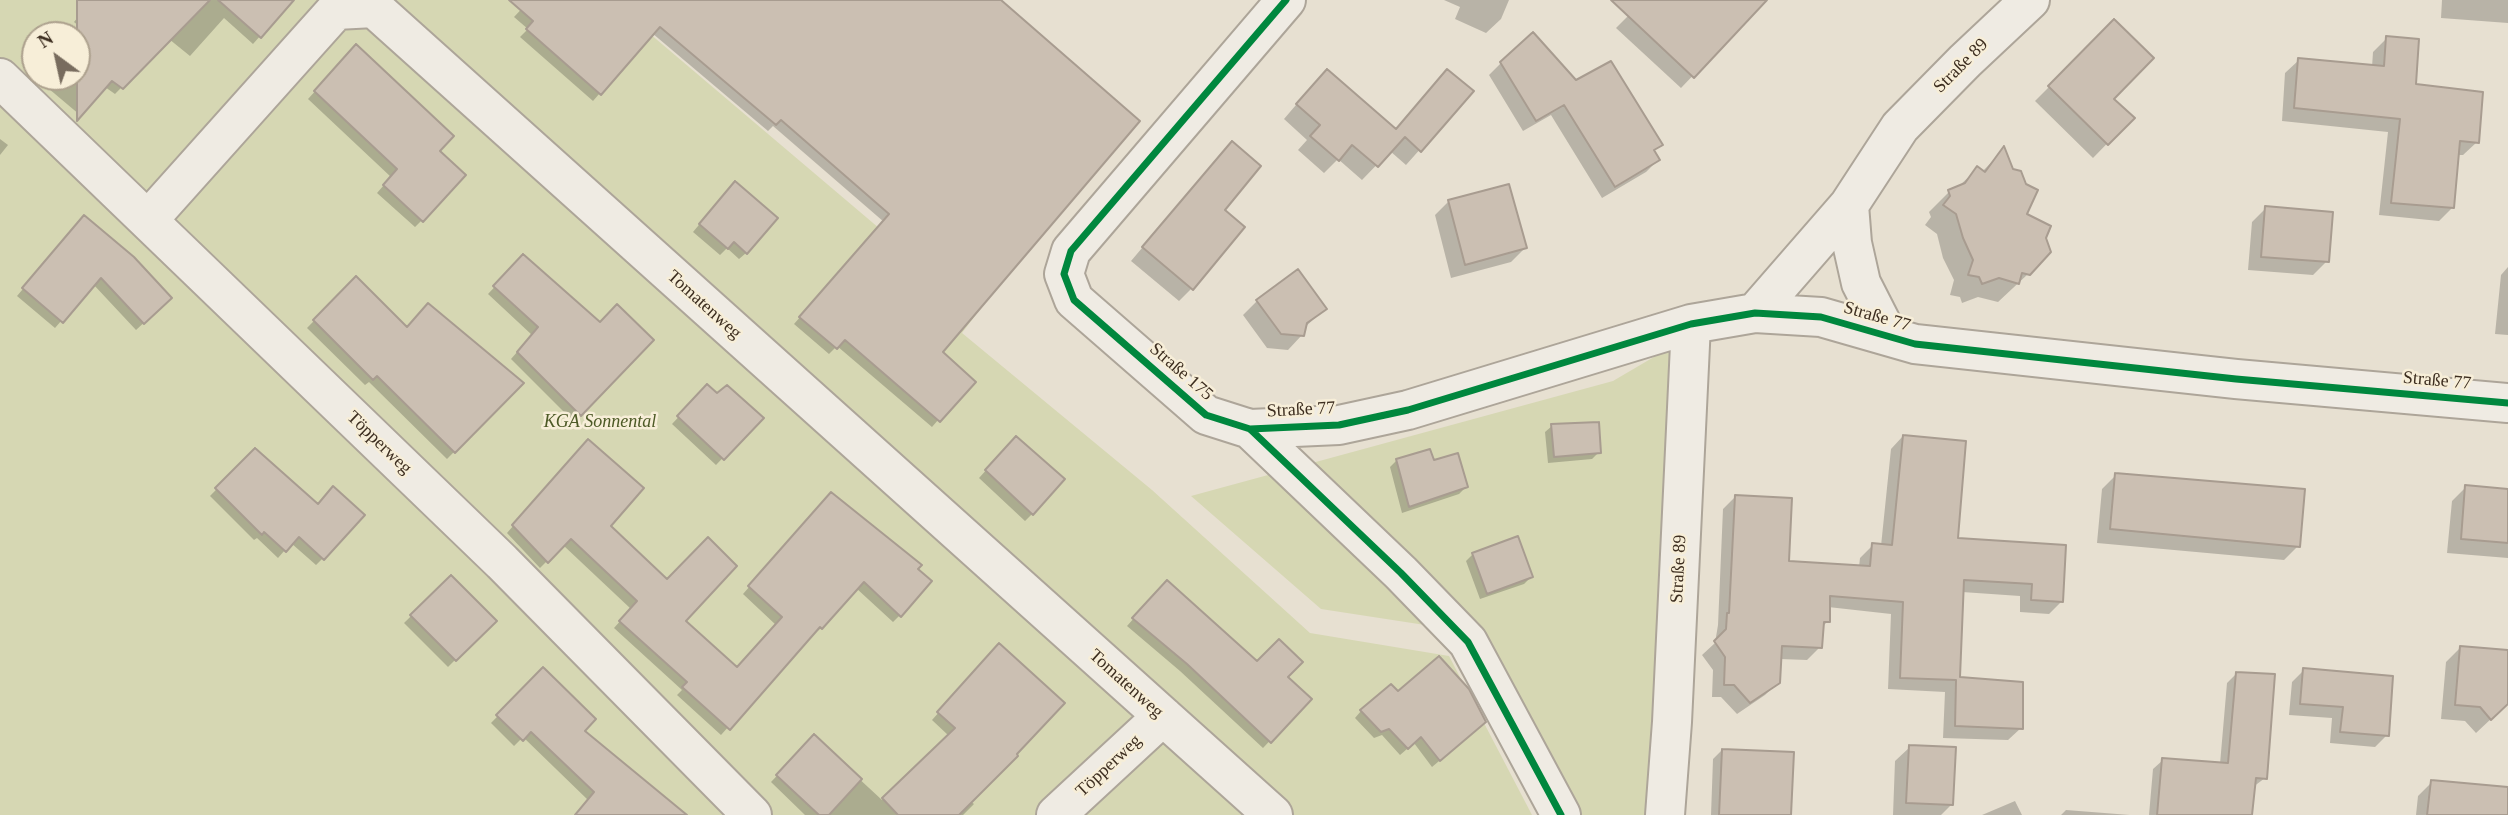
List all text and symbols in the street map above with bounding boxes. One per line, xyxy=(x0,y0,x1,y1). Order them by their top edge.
north arrow xyxy=(21,21,91,91)
text: N xyxy=(34,27,57,52)
street label: Straße 89 xyxy=(1929,34,1993,98)
street label: Tomatenweg xyxy=(662,266,746,344)
street label: Straße 77 xyxy=(1841,297,1913,337)
street label: Straße 175 xyxy=(1145,338,1217,406)
street label: Straße 77 xyxy=(2402,367,2472,395)
street label: Straße 77 xyxy=(1266,397,1336,423)
street label: Töpperweg xyxy=(342,407,416,479)
park label: KGA Sonnental xyxy=(544,411,656,433)
street label: Straße 89 xyxy=(1666,534,1692,604)
street label: Tomatenweg xyxy=(1084,645,1168,723)
street label: Töpperweg xyxy=(1072,730,1146,802)

